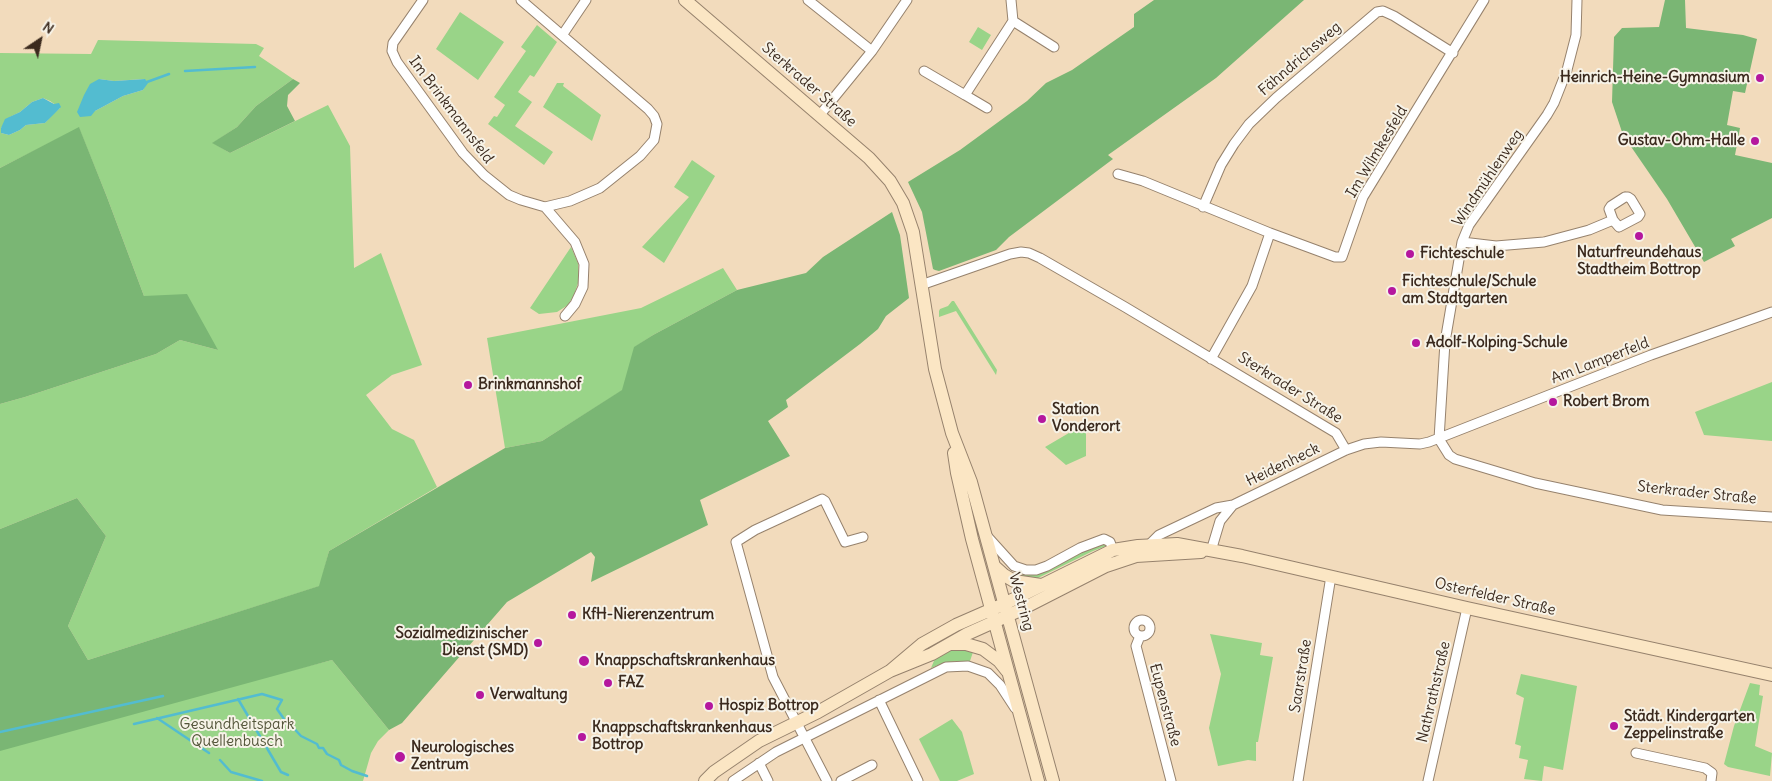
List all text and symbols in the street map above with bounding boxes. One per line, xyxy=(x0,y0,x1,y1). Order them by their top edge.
north arrow xyxy=(15,15,65,65)
text: N xyxy=(39,17,57,38)
street label: Fähndrichsweg xyxy=(1255,18,1345,100)
street label: Sterkrader Straße xyxy=(758,39,860,131)
street label: Im Brinkmannsfeld xyxy=(405,53,497,167)
place label: Heinrich-Heine-Gymnasium xyxy=(1560,69,1750,87)
marker: Heinrich-Heine-Gymnasium xyxy=(1754,72,1766,84)
street label: Im Wilmkesfeld xyxy=(1343,103,1411,201)
street label: Windmühlenweg xyxy=(1449,126,1527,230)
place label: Gustav-Ohm-Halle xyxy=(1618,132,1745,150)
marker: Gustav-Ohm-Halle xyxy=(1749,135,1761,147)
marker: Naturfreundehaus Stadtheim Bottrop xyxy=(1633,230,1645,242)
place label: Naturfreundehaus Stadtheim Bottrop xyxy=(1577,244,1701,279)
place label: Fichteschule xyxy=(1420,245,1504,263)
marker: Fichteschule xyxy=(1404,248,1416,260)
place label: Fichteschule/Schule am Stadtgarten xyxy=(1402,273,1536,308)
marker: Fichteschule/Schule am Stadtgarten xyxy=(1386,285,1398,297)
place label: Adolf-Kolping-Schule xyxy=(1426,334,1568,352)
street label: Am Lamperfeld xyxy=(1548,334,1652,388)
marker: Adolf-Kolping-Schule xyxy=(1410,337,1422,349)
street label: Sterkrader Straße xyxy=(1234,349,1346,427)
place label: Brinkmannshof xyxy=(478,376,581,394)
marker: Brinkmannshof xyxy=(462,379,474,391)
place label: Robert Brom xyxy=(1563,393,1649,411)
marker: Robert Brom xyxy=(1547,396,1559,408)
place label: Station Vonderort xyxy=(1052,401,1120,436)
marker: Station Vonderort xyxy=(1036,413,1048,425)
street label: Heidenheck xyxy=(1243,439,1323,491)
street label: Sterkrader Straße xyxy=(1637,478,1757,508)
street label: Westring xyxy=(1005,571,1037,633)
street label: Osterfelder Straße xyxy=(1433,574,1557,620)
place label: KfH-Nierenzentrum xyxy=(582,606,714,624)
marker: KfH-Nierenzentrum xyxy=(566,609,578,621)
place label: Sozialmedizinischer Dienst (SMD) xyxy=(396,625,528,660)
marker: Sozialmedizinischer Dienst (SMD) xyxy=(532,637,544,649)
street label: Saarstraße xyxy=(1286,638,1316,714)
street label: Nathrathstraße xyxy=(1414,640,1454,744)
place label: Knappschaftskrankenhaus xyxy=(595,652,775,670)
marker: Knappschaftskrankenhaus xyxy=(577,654,591,668)
street label: Eupenstraße xyxy=(1145,661,1185,749)
place label: FAZ xyxy=(618,674,644,692)
marker: FAZ xyxy=(602,677,614,689)
place label: Verwaltung xyxy=(490,686,568,704)
marker: Verwaltung xyxy=(474,689,486,701)
place label: Hospiz Bottrop xyxy=(719,697,819,715)
marker: Hospiz Bottrop xyxy=(703,700,715,712)
place label: Städt. Kindergarten Zeppelinstraße xyxy=(1624,708,1755,743)
park label: Gesundheitspark Quellenbusch xyxy=(180,716,294,751)
place label: Knappschaftskrankenhaus Bottrop xyxy=(592,719,772,754)
marker: Städt. Kindergarten Zeppelinstraße xyxy=(1608,720,1620,732)
marker: Knappschaftskrankenhaus Bottrop xyxy=(576,731,588,743)
place label: Neurologisches Zentrum xyxy=(411,739,514,774)
marker: Neurologisches Zentrum xyxy=(393,750,407,764)

